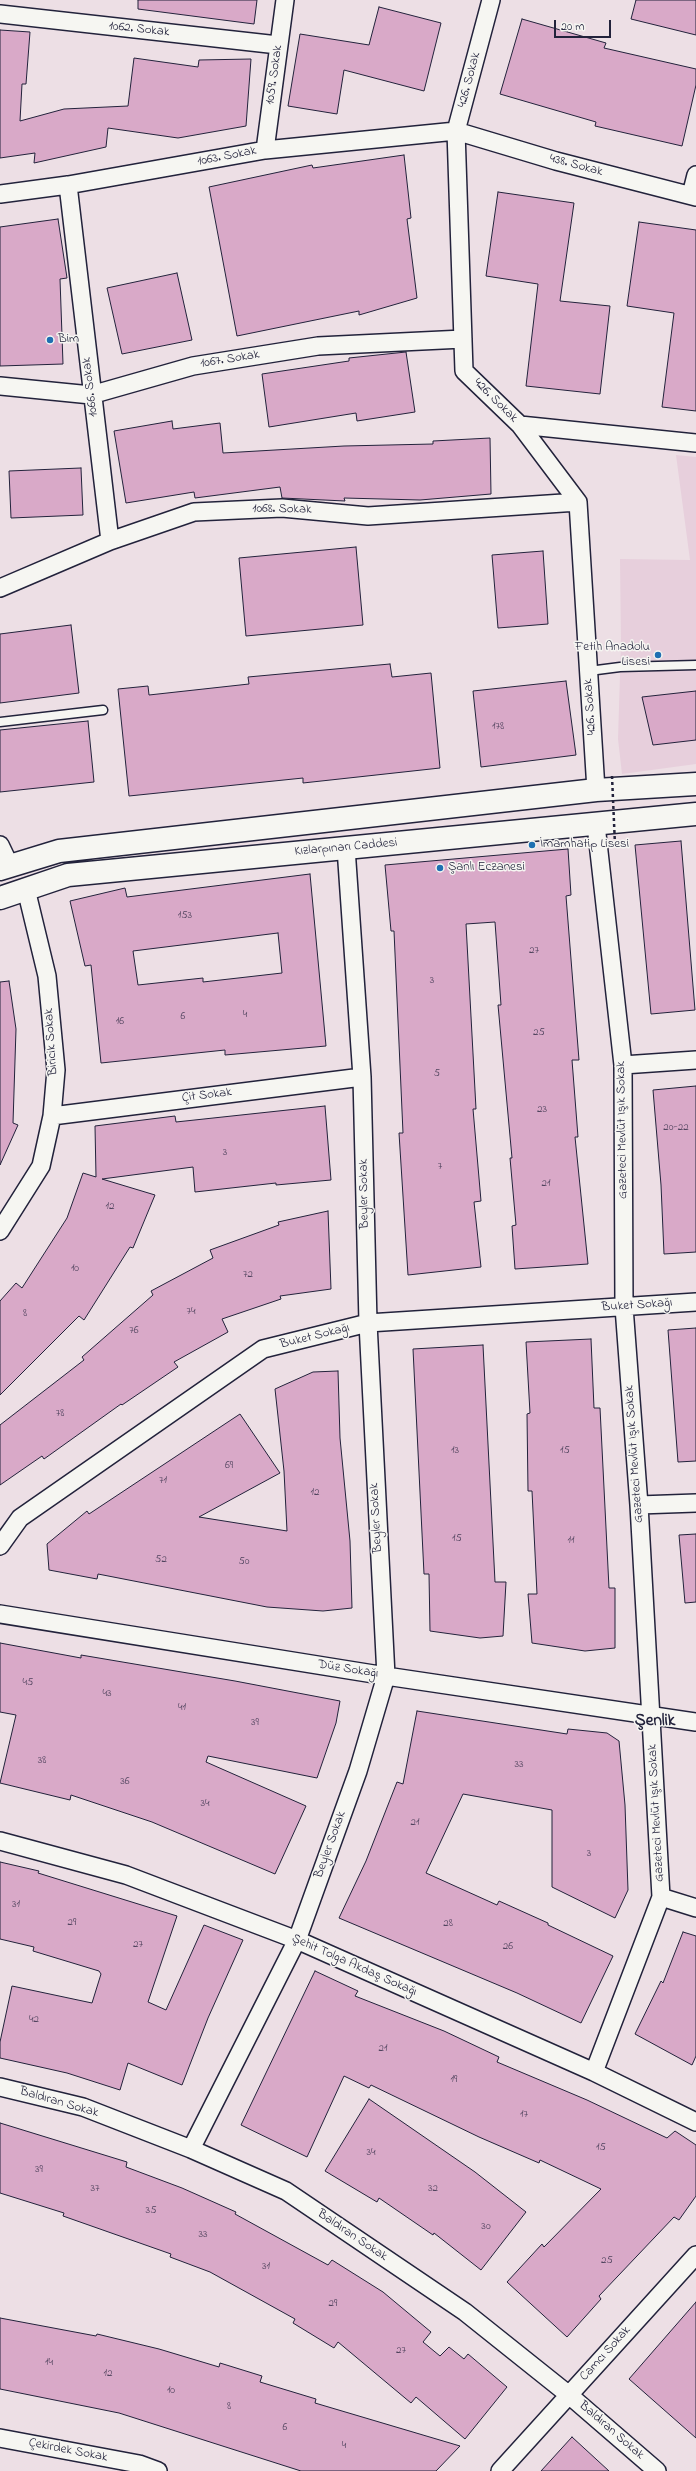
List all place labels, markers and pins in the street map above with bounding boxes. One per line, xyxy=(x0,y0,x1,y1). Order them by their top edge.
place label: Bim xyxy=(58,332,79,348)
marker: Bim xyxy=(45,335,55,345)
place label: Fetih Anadolu Lisesi xyxy=(575,640,650,671)
marker: Fetih Anadolu Lisesi xyxy=(653,650,663,660)
place label: İmamhatip Lisesi xyxy=(540,837,629,853)
marker: İmamhatip Lisesi xyxy=(527,840,537,850)
place label: Şanlı Eczanesi xyxy=(448,860,525,876)
marker: Şanlı Eczanesi xyxy=(435,863,445,873)

